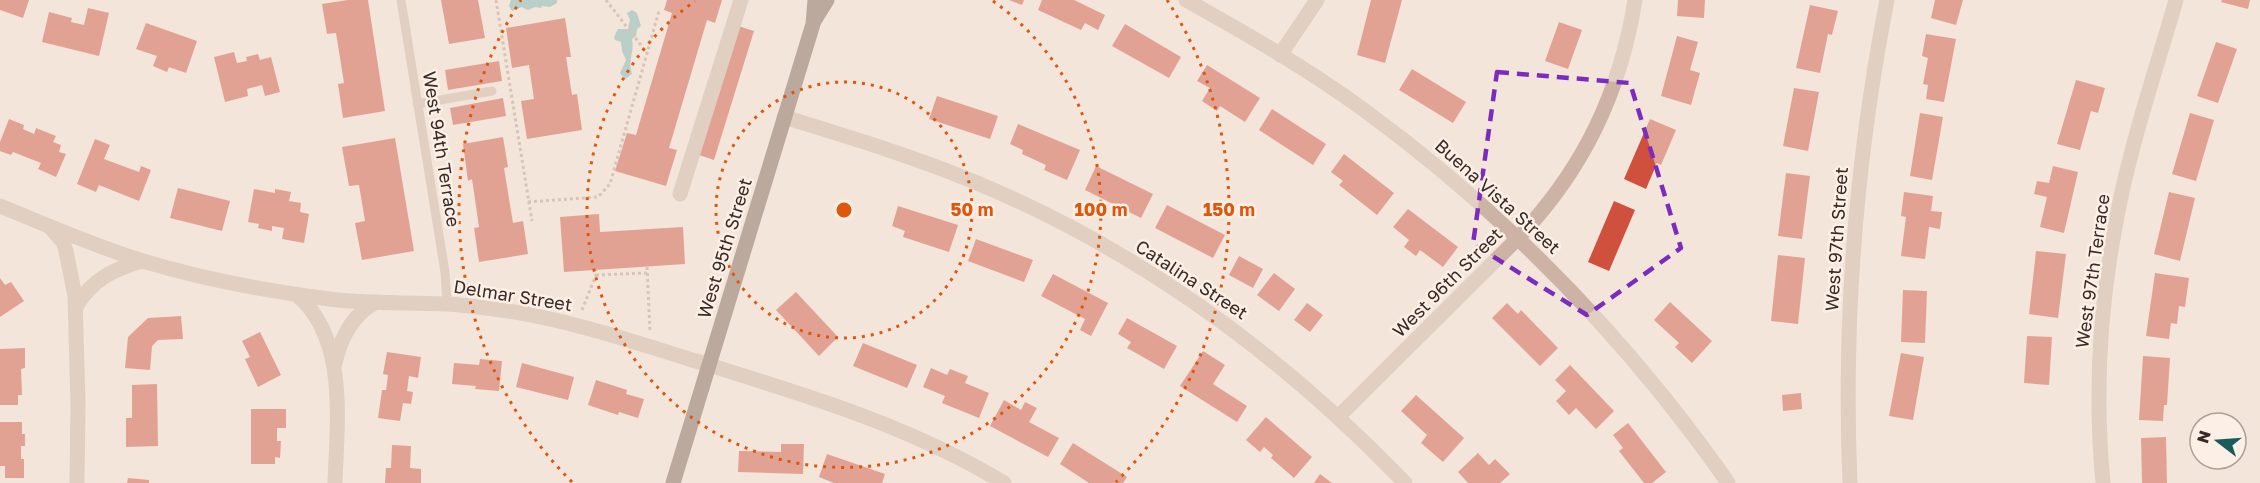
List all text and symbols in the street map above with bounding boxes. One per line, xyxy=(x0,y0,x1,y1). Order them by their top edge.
street label: West 94th Terrace xyxy=(419,70,465,228)
street label: Buena Vista Street xyxy=(1431,134,1565,258)
street label: West 97th Street xyxy=(1820,166,1852,312)
street label: West 95th Street xyxy=(692,175,756,321)
street label: West 97th Terrace xyxy=(2070,192,2114,350)
text: 50 m xyxy=(951,198,993,220)
text: 100 m xyxy=(1075,198,1127,220)
text: 150 m xyxy=(1203,198,1255,220)
centre of rings xyxy=(834,200,854,220)
street label: West 96th Street xyxy=(1388,223,1506,341)
street label: Catalina Street xyxy=(1132,235,1252,323)
street label: Delmar Street xyxy=(452,275,574,315)
north arrow xyxy=(2188,411,2248,471)
text: N xyxy=(2192,428,2215,445)

